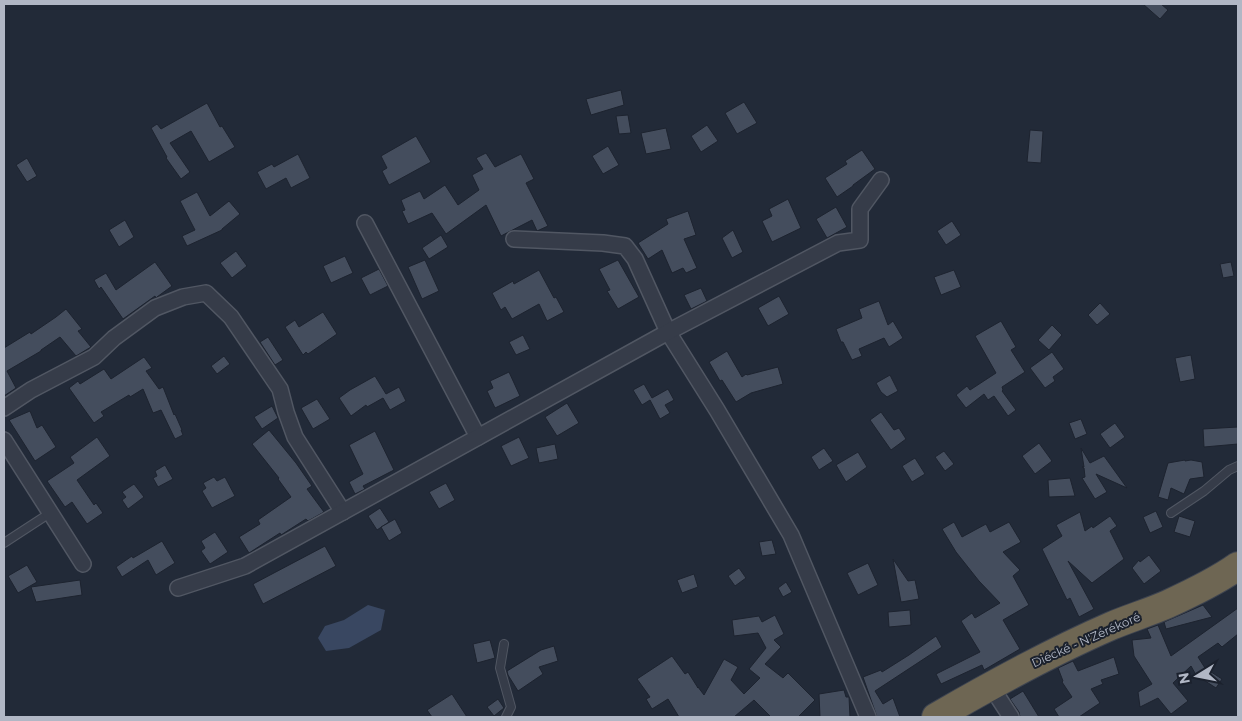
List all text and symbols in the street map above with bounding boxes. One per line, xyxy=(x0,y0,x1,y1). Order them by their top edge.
street label: Diécké - N'Zérékoré xyxy=(1029,609,1142,670)
north arrow xyxy=(1172,651,1222,701)
text: N xyxy=(1174,671,1194,685)

